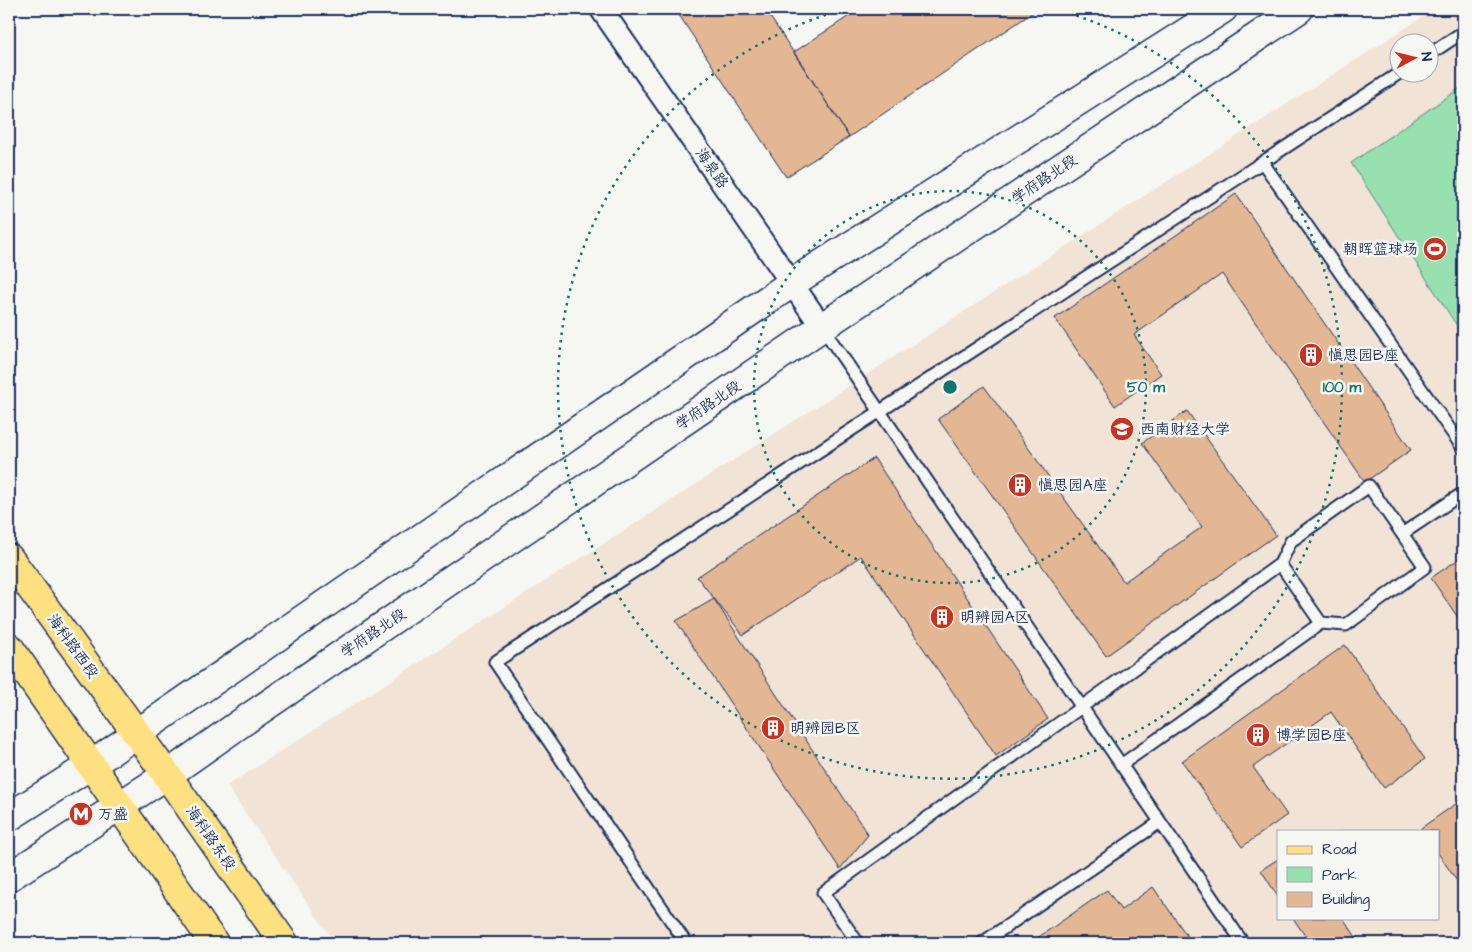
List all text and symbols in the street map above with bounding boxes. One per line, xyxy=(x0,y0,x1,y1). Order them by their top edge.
north arrow xyxy=(1390,32,1440,82)
text: N xyxy=(1415,51,1436,62)
street label: 海泉路 xyxy=(690,144,733,193)
street label: 学府路北段 xyxy=(1007,150,1081,209)
sports icon: 朝晖篮球场 xyxy=(1422,236,1448,262)
place label: 朝晖篮球场 xyxy=(1343,239,1418,260)
building icon: 慎思园B座 xyxy=(1298,342,1324,368)
place label: 慎思园B座 xyxy=(1328,345,1399,366)
street label: 学府路北段 xyxy=(671,376,745,435)
text: 50 m xyxy=(1127,377,1165,398)
text: 100 m xyxy=(1323,377,1362,398)
centre of rings xyxy=(941,378,959,396)
school or university icon: 西南财经大学 xyxy=(1109,416,1135,442)
place label: 西南财经大学 xyxy=(1140,419,1230,440)
building icon: 慎思园A座 xyxy=(1007,472,1033,498)
place label: 慎思园A座 xyxy=(1038,475,1108,496)
street label: 学府路北段 xyxy=(336,604,410,663)
building icon: 明辨园A区 xyxy=(929,604,955,630)
place label: 明辨园A区 xyxy=(960,607,1030,628)
street label: 海科路西段 xyxy=(42,610,103,683)
building icon: 明辨园B区 xyxy=(760,715,786,741)
place label: 明辨园B区 xyxy=(790,718,861,739)
building icon: 博学园B座 xyxy=(1245,722,1271,748)
place label: 博学园B座 xyxy=(1276,725,1347,746)
metro station icon: 万盛 xyxy=(68,801,94,827)
street label: 海科路东段 xyxy=(180,802,241,875)
place label: 万盛 xyxy=(98,804,128,825)
legend xyxy=(1277,830,1440,920)
text: Road xyxy=(1322,839,1357,860)
text: Park xyxy=(1322,865,1357,886)
text: Building xyxy=(1322,889,1370,911)

